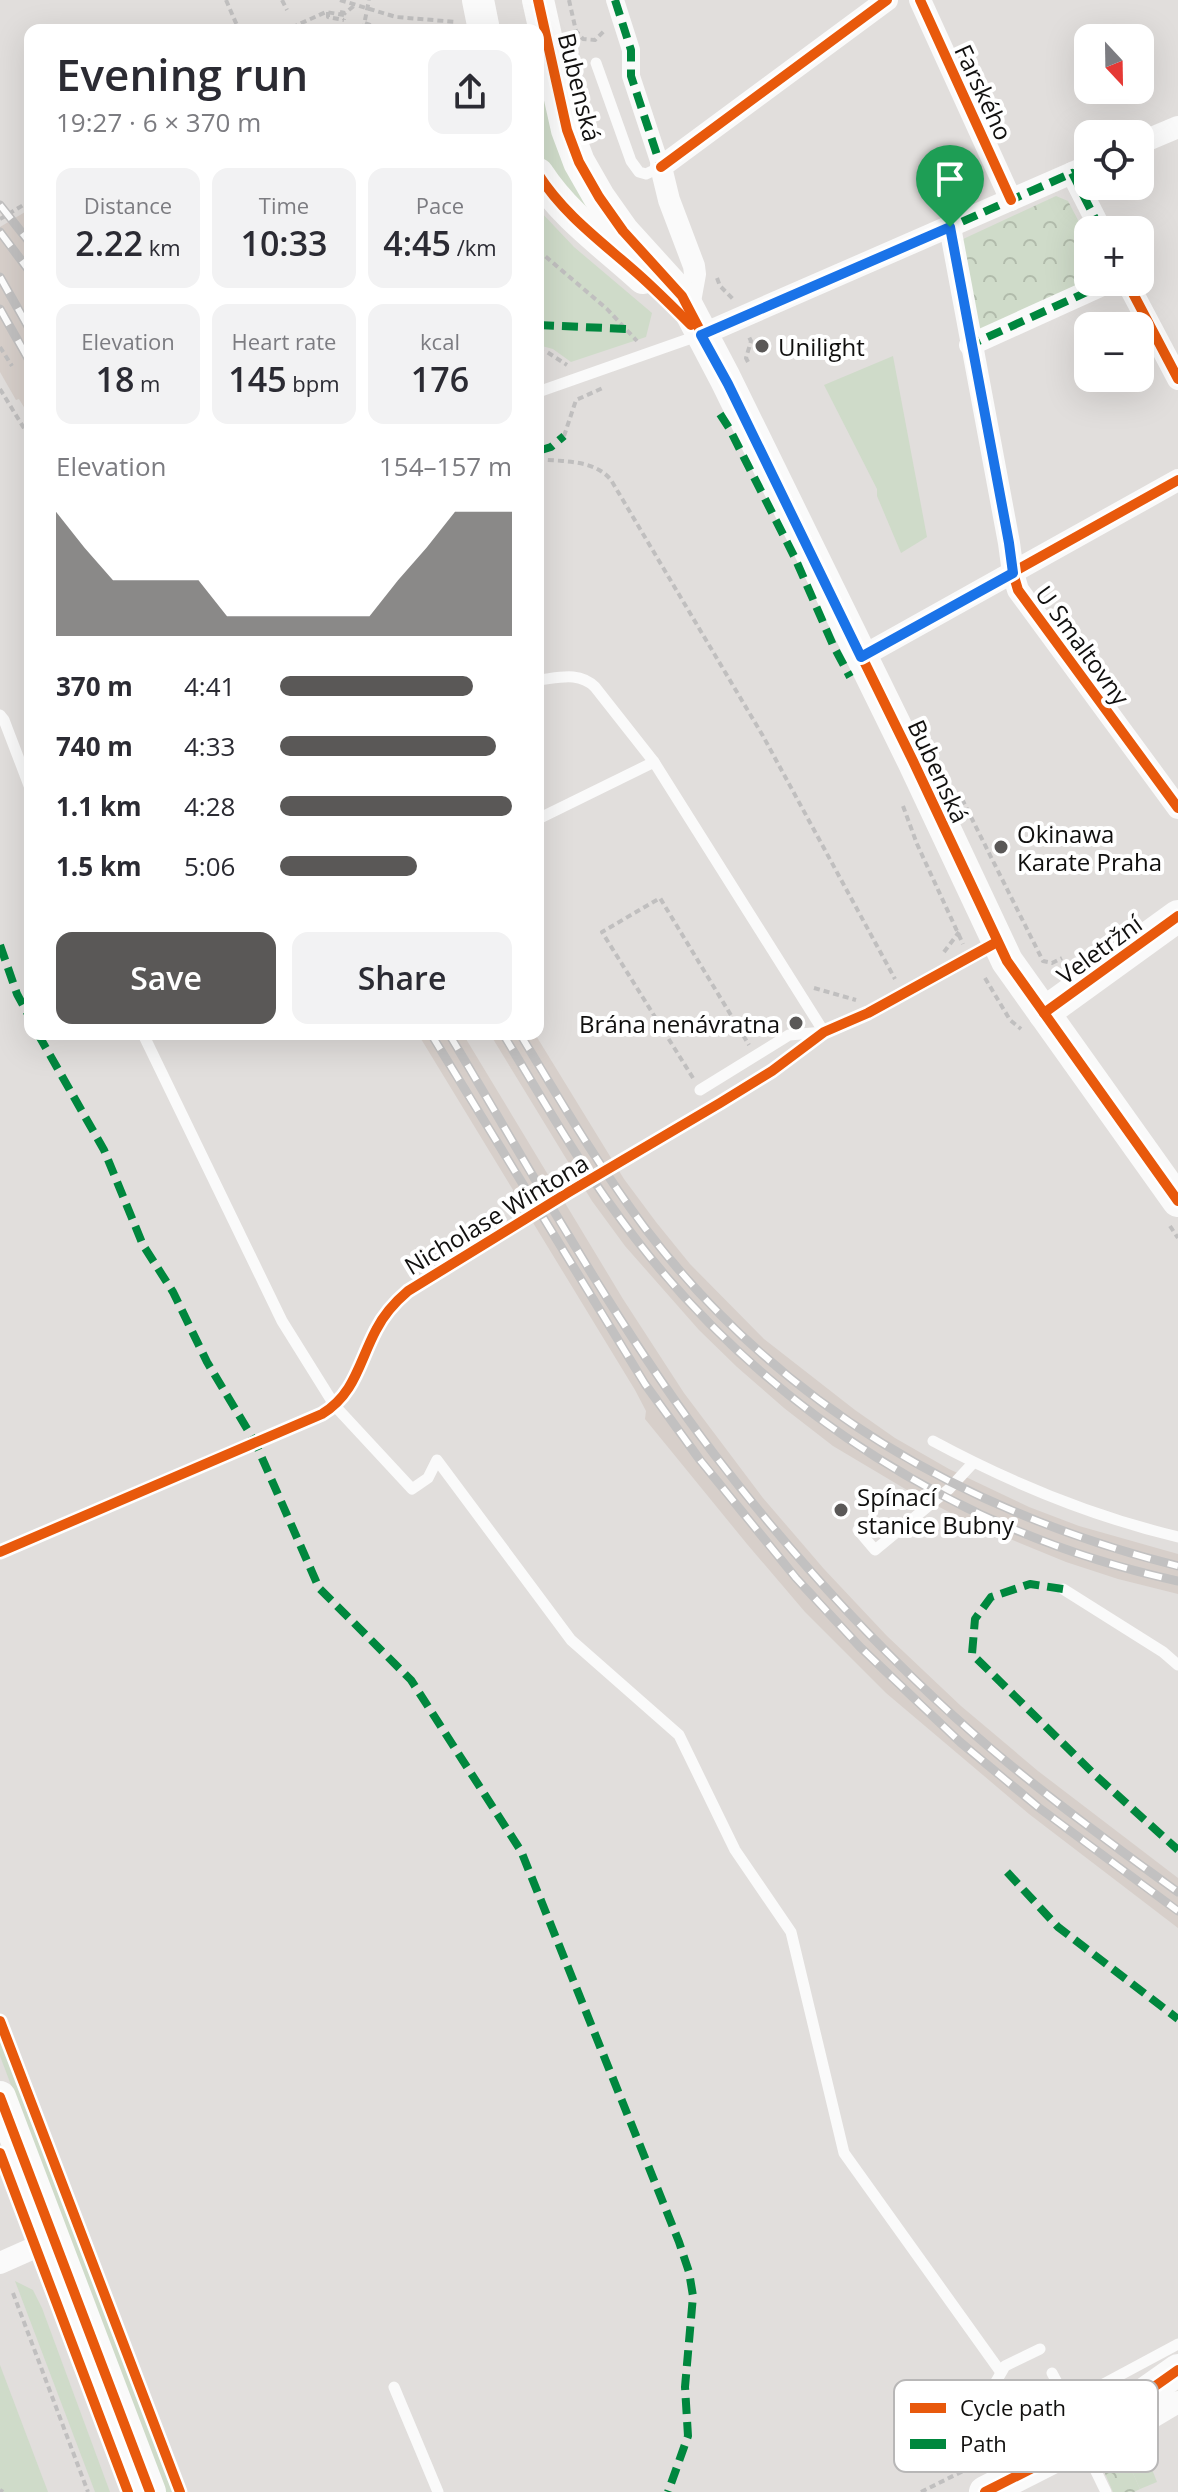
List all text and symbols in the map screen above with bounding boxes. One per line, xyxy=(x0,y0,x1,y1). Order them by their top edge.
north arrow xyxy=(1074,24,1154,104)
map controls xyxy=(1074,24,1154,392)
street label: Bubenská xyxy=(551,29,609,145)
street label: Farského xyxy=(947,39,1021,145)
text: Evening run xyxy=(56,44,308,104)
button: share xyxy=(428,50,512,134)
text: 19:27 · 6 × 370 m xyxy=(56,104,261,140)
button: locate xyxy=(1074,120,1154,200)
pin xyxy=(916,145,984,227)
icon: arrive xyxy=(928,157,972,201)
text: Distance xyxy=(84,190,172,220)
text: Time xyxy=(259,190,309,220)
text: Pace xyxy=(416,190,464,220)
button: + xyxy=(1074,216,1154,296)
text: 2.22 xyxy=(75,220,143,266)
text: 10:33 xyxy=(240,220,328,266)
text: 4:45 xyxy=(383,220,451,266)
text: km xyxy=(143,232,181,262)
text: /km xyxy=(451,232,497,262)
button: − xyxy=(1074,312,1154,392)
text: Elevation xyxy=(81,326,175,356)
text: Heart rate xyxy=(232,326,336,356)
text: kcal xyxy=(420,326,460,356)
place label: Unilight xyxy=(778,330,865,363)
marker: Unilight xyxy=(753,337,771,355)
text: 18 xyxy=(96,356,134,402)
text: 145 xyxy=(228,356,287,402)
text: 176 xyxy=(411,356,469,402)
text: m xyxy=(134,368,160,398)
text: bpm xyxy=(287,368,340,398)
text: Elevation xyxy=(56,448,166,484)
text: 154–157 m xyxy=(379,448,512,484)
street label: U Smaltovny xyxy=(1028,579,1138,712)
text: 370 m xyxy=(56,668,133,704)
text: 4:41 xyxy=(184,668,235,704)
street label: Bubenská xyxy=(901,714,977,828)
text: 740 m xyxy=(56,728,133,764)
text: 4:33 xyxy=(184,728,235,764)
text: 1.1 km xyxy=(56,788,142,824)
text: 4:28 xyxy=(184,788,235,824)
place label: Okinawa Karate Praha xyxy=(1017,817,1162,878)
marker: Okinawa Karate Praha xyxy=(992,838,1010,856)
text: 1.5 km xyxy=(56,848,142,884)
text: 5:06 xyxy=(184,848,235,884)
street label: Veletržní xyxy=(1050,906,1149,991)
button: Save xyxy=(56,932,276,1024)
button: Share xyxy=(292,932,512,1024)
place label: Brána nenávratna xyxy=(579,1007,780,1040)
marker: Brána nenávratna xyxy=(787,1014,805,1032)
street label: Nicholase Wintona xyxy=(398,1146,594,1282)
place label: Spínací stanice Bubny xyxy=(857,1480,1015,1541)
marker: Spínací stanice Bubny xyxy=(832,1501,850,1519)
legend xyxy=(894,2380,1158,2472)
text: Cycle path xyxy=(960,2392,1066,2422)
text: Path xyxy=(960,2428,1007,2458)

